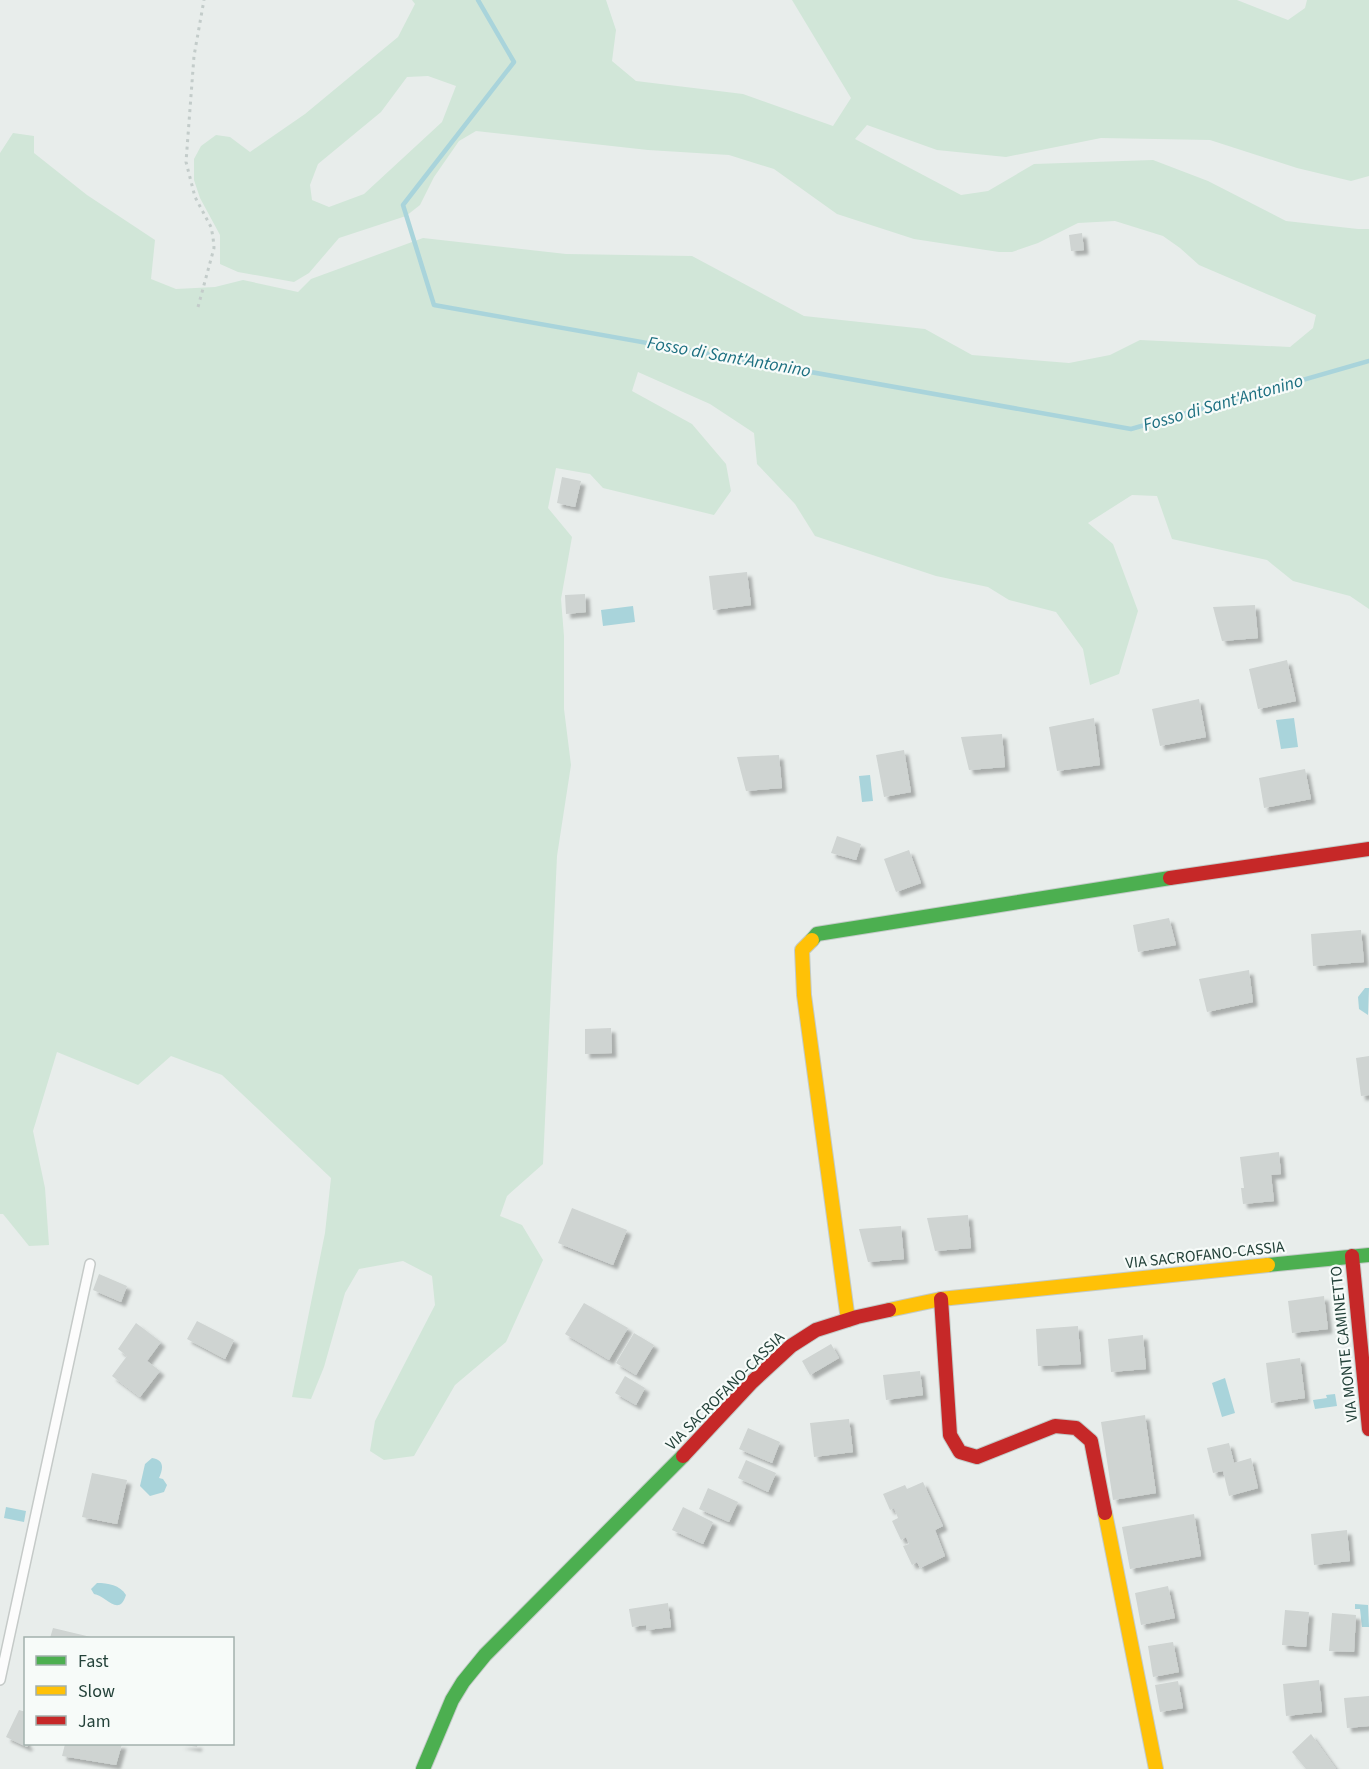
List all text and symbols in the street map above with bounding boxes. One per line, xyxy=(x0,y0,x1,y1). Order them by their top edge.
water label: Fosso di Sant'Antonino xyxy=(645,330,813,384)
water label: Fosso di Sant'Antonino xyxy=(1140,368,1306,438)
street label: VIA SACROFANO-CASSIA xyxy=(1124,1236,1286,1274)
street label: VIA MONTE CAMINETTO xyxy=(1325,1265,1363,1423)
street label: VIA SACROFANO-CASSIA xyxy=(661,1327,789,1455)
legend xyxy=(24,1637,234,1745)
text: Fast xyxy=(78,1649,109,1674)
text: Slow xyxy=(78,1679,115,1704)
text: Jam xyxy=(78,1709,111,1734)

